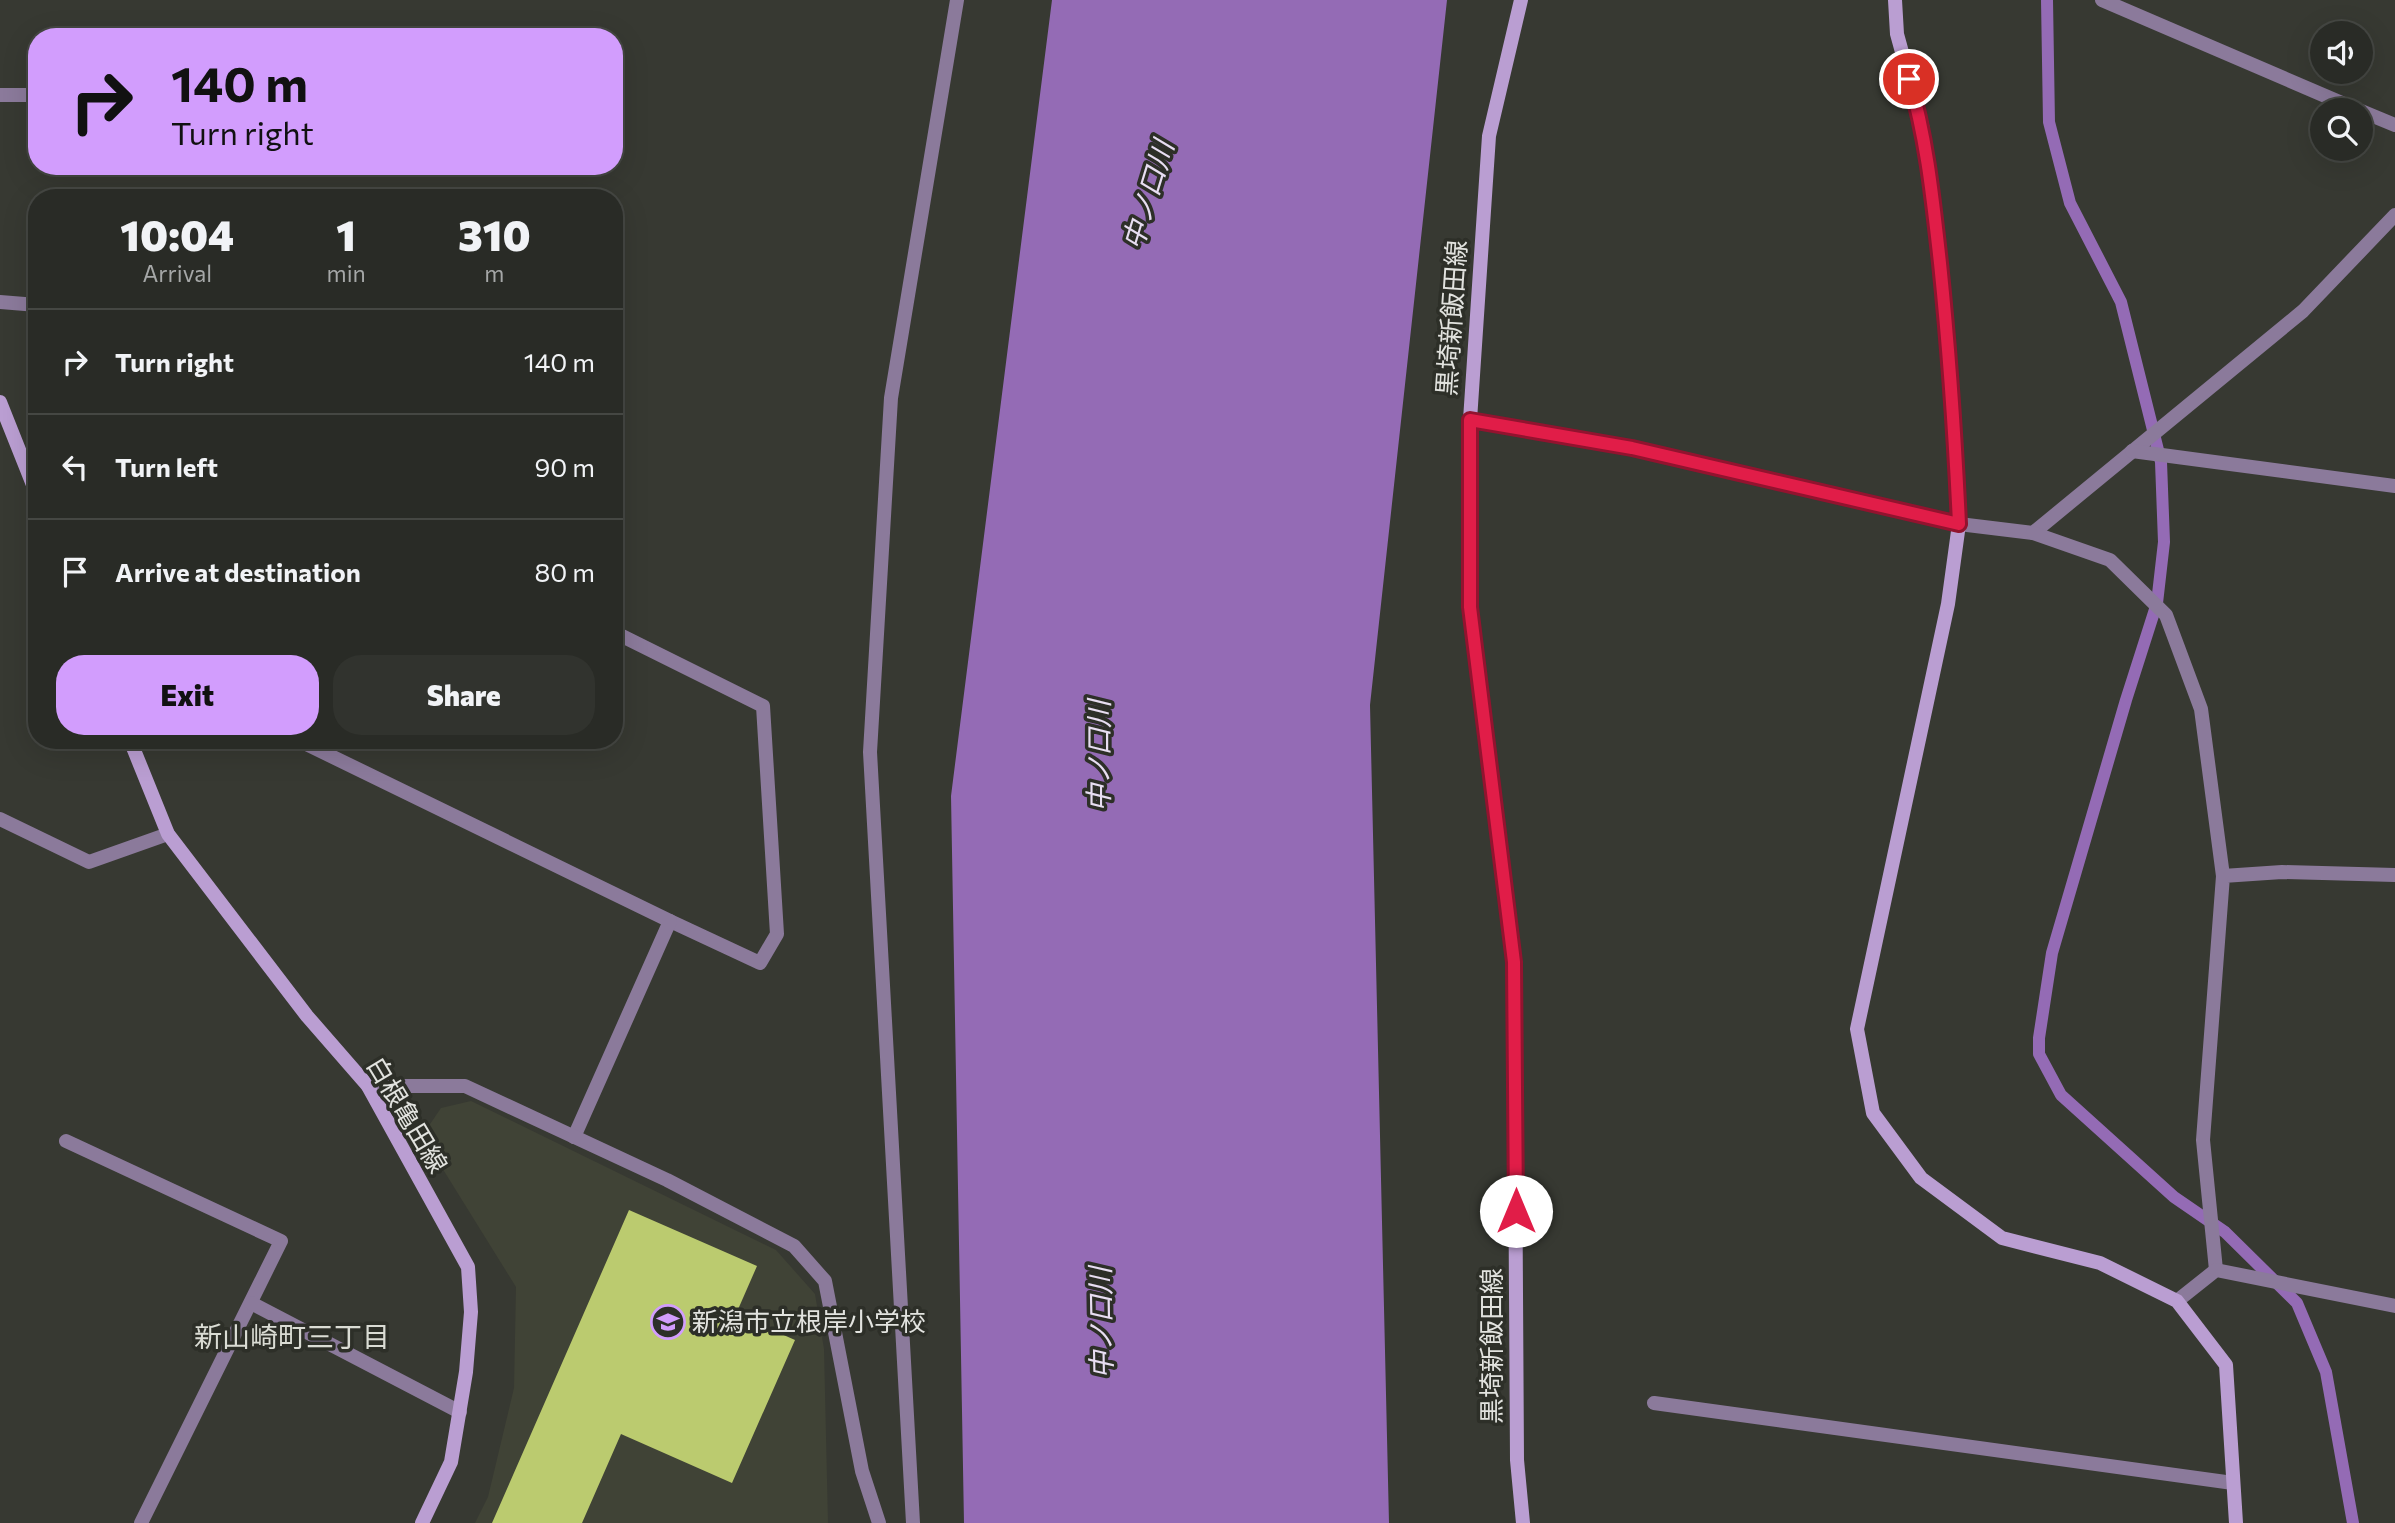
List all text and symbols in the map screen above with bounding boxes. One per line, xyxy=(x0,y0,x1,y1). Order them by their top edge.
map controls xyxy=(2310,21,2373,161)
button: sound xyxy=(2310,21,2373,84)
pin xyxy=(1879,49,1939,109)
text: 140 m xyxy=(171,52,308,112)
icon: right xyxy=(56,56,147,147)
icon: arrive xyxy=(1890,60,1928,98)
button: search xyxy=(2310,98,2373,161)
text: Turn right xyxy=(171,112,314,152)
water label: 中ノ口川 xyxy=(1114,133,1181,253)
text: 10:04 xyxy=(120,208,234,260)
text: 1 xyxy=(336,208,356,260)
text: 310 xyxy=(458,208,531,260)
street label: 黒埼新飯田線 xyxy=(1430,239,1471,397)
text: Arrival xyxy=(142,259,212,287)
text: min xyxy=(327,259,366,287)
text: m xyxy=(484,259,504,287)
icon: right xyxy=(56,343,94,381)
text: Turn right xyxy=(115,346,234,377)
text: 140 m xyxy=(524,346,595,377)
icon: left xyxy=(56,448,94,486)
text: Turn left xyxy=(115,451,218,482)
text: 90 m xyxy=(535,451,595,482)
icon: arrive xyxy=(56,553,94,591)
text: Arrive at destination xyxy=(115,556,361,587)
text: 80 m xyxy=(535,556,595,587)
button: Exit xyxy=(56,655,319,735)
button: Share xyxy=(333,655,595,735)
water label: 中ノ口川 xyxy=(1081,697,1115,812)
street label: 白根亀田線 xyxy=(362,1051,455,1178)
position arrow xyxy=(1479,1174,1553,1248)
water label: 中ノ口川 xyxy=(1082,1264,1118,1379)
street label: 黒埼新飯田線 xyxy=(1475,1268,1506,1424)
school or university icon: 新潟市立根岸小学校 xyxy=(649,1303,687,1341)
place label: 新潟市立根岸小学校 xyxy=(692,1305,926,1336)
district label: 新山崎町三丁目 xyxy=(194,1319,390,1353)

